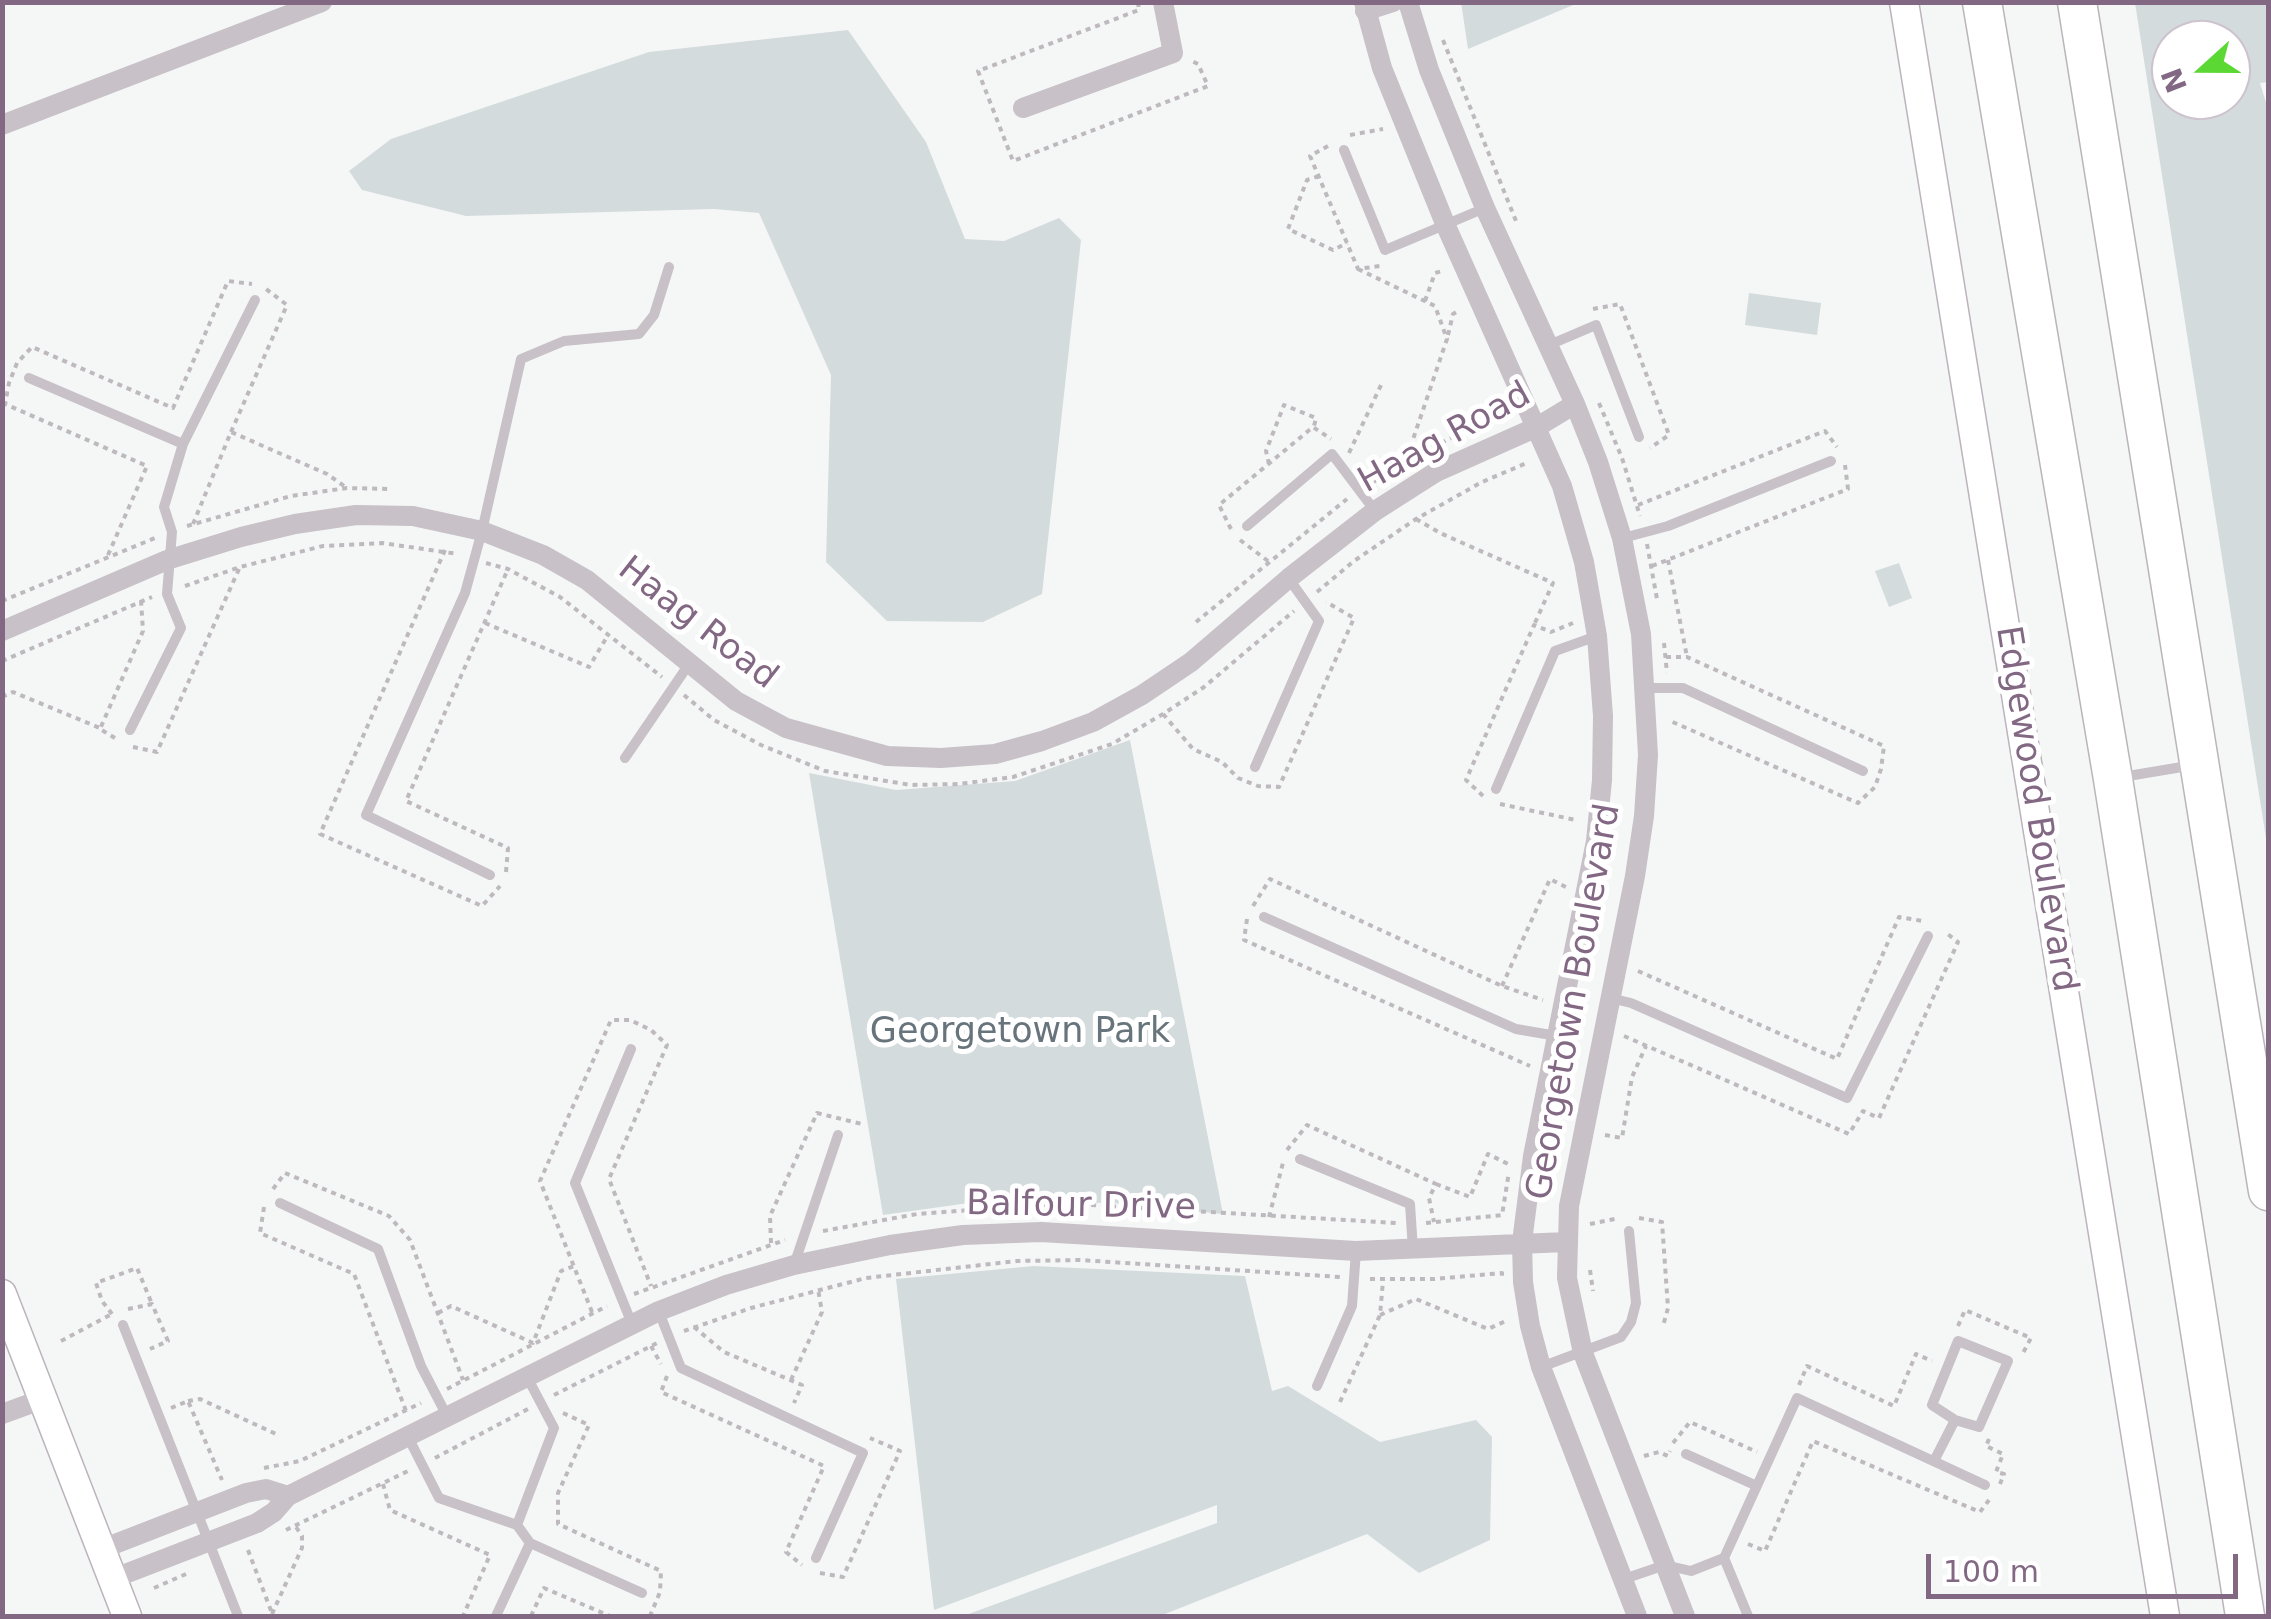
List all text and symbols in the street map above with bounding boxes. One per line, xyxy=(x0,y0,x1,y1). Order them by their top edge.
north arrow xyxy=(2151,20,2251,120)
text: N xyxy=(2155,63,2194,97)
street label: Haag Road xyxy=(1352,374,1538,504)
street label: Haag Road xyxy=(609,549,785,699)
street label: Edgewood Boulevard xyxy=(1985,623,2085,995)
street label: Georgetown Boulevard xyxy=(1519,801,1631,1203)
park label: Georgetown Park xyxy=(870,1012,1170,1054)
street label: Balfour Drive xyxy=(966,1184,1196,1230)
scale bar xyxy=(1931,1534,2244,1596)
text: 100 m xyxy=(1943,1554,2039,1589)

